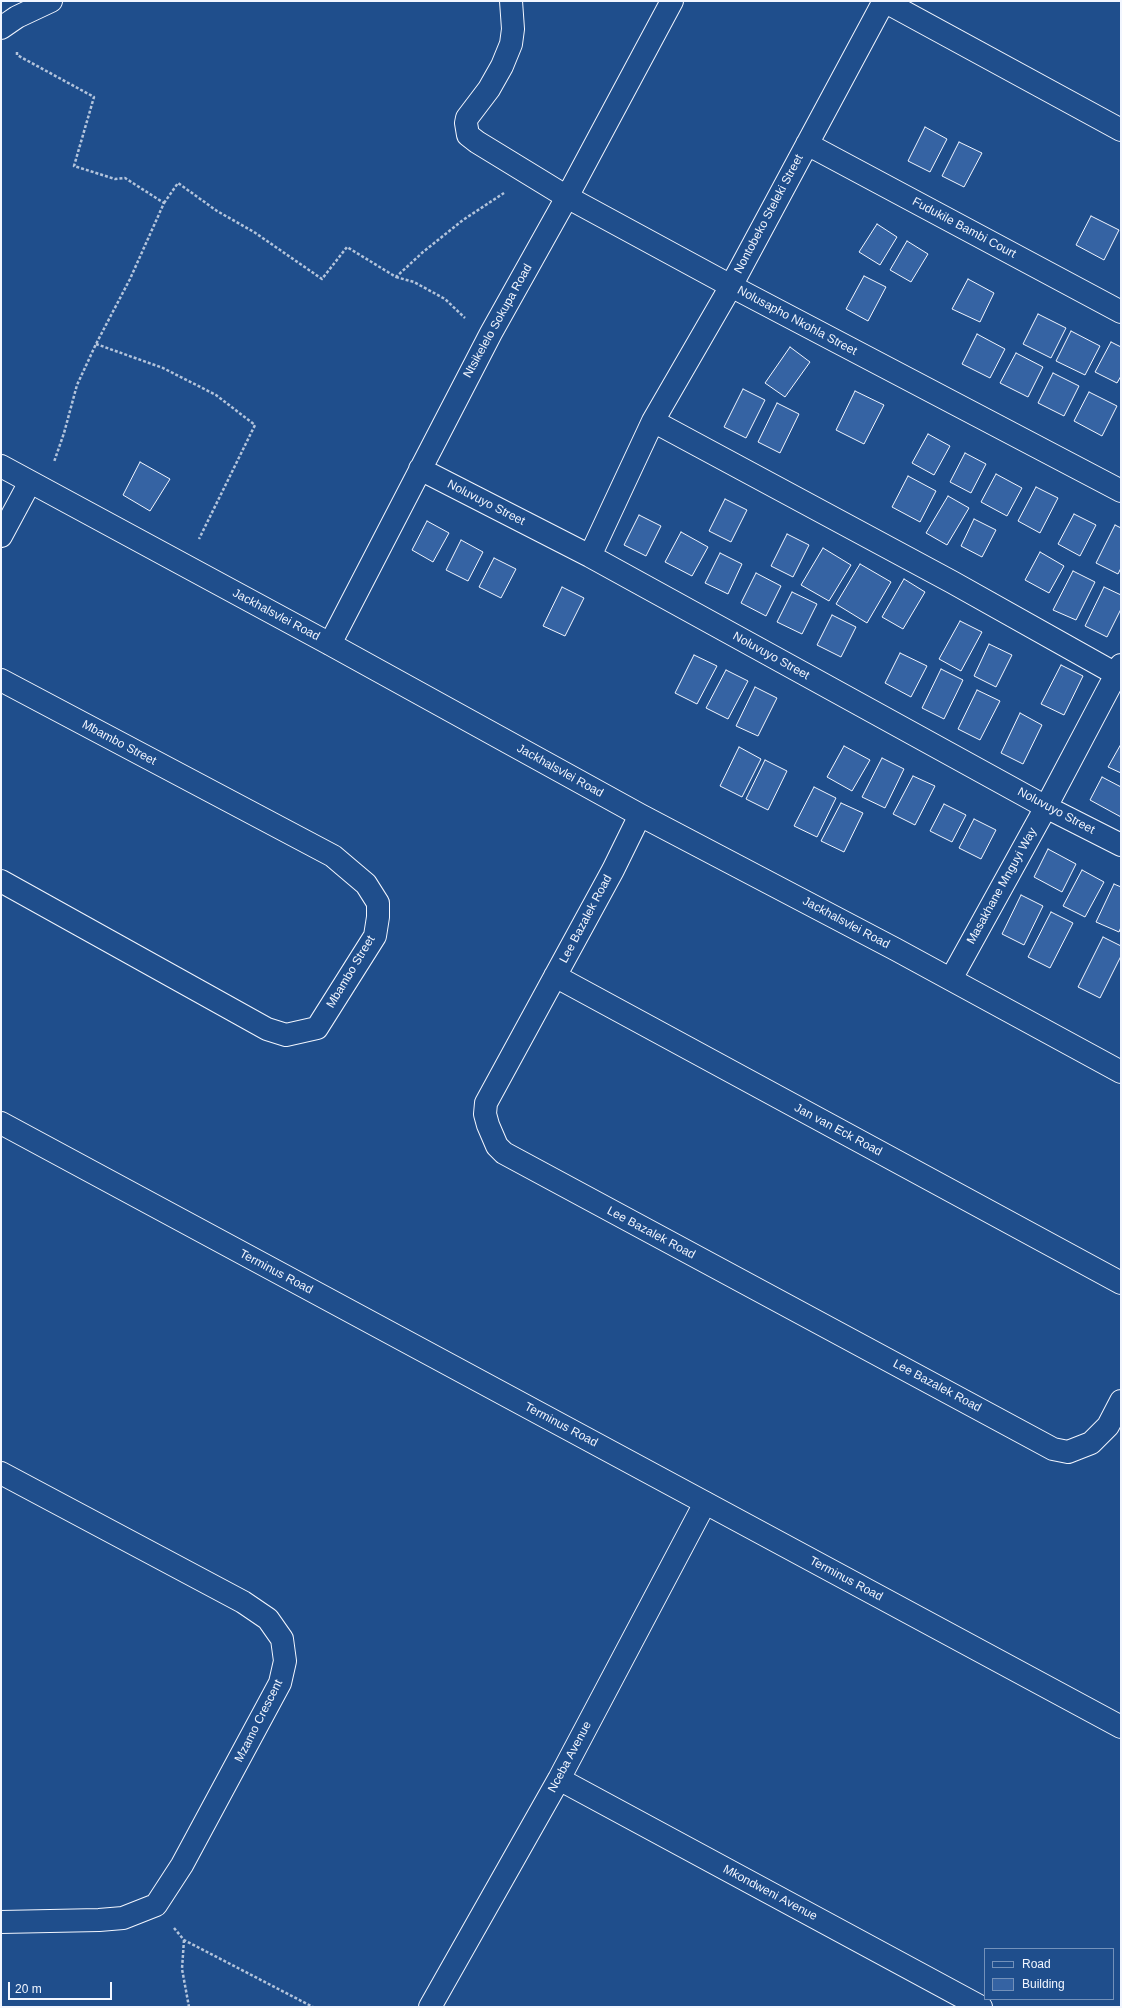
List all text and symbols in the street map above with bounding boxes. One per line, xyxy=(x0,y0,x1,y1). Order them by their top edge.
street label: Nontobeko Steleki Street xyxy=(731,152,807,276)
street label: Fudukile Bambi Court xyxy=(910,195,1018,261)
street label: Ntsikelelo Sokupa Road xyxy=(461,262,535,380)
street label: Nolusapho Nkohla Street xyxy=(735,283,859,359)
street label: Noluvuyo Street xyxy=(445,477,527,529)
street label: Jackhalsvlei Road xyxy=(230,586,322,644)
street label: Noluvuyo Street xyxy=(730,629,812,683)
street label: Mbambo Street xyxy=(79,717,159,769)
street label: Jackhalsvlei Road xyxy=(514,741,606,801)
street label: Noluvuyo Street xyxy=(1015,785,1097,837)
street label: Masakhane Mnguyi Way xyxy=(964,825,1040,947)
street label: Lee Bazalek Road xyxy=(557,872,615,966)
street label: Jackhalsvlei Road xyxy=(800,894,892,952)
street label: Mbambo Street xyxy=(324,933,378,1011)
street label: Jan van Eck Road xyxy=(792,1101,884,1159)
street label: Lee Bazalek Road xyxy=(604,1204,698,1262)
street label: Terminus Road xyxy=(237,1247,315,1297)
street label: Lee Bazalek Road xyxy=(890,1357,984,1415)
street label: Terminus Road xyxy=(522,1400,600,1450)
street label: Terminus Road xyxy=(807,1554,885,1604)
street label: Mzamo Crescent xyxy=(232,1677,286,1765)
street label: Nceba Avenue xyxy=(545,1719,595,1795)
street label: Mkondweni Avenue xyxy=(720,1862,820,1924)
legend xyxy=(984,1948,1114,2000)
text: Road xyxy=(1022,1957,1051,1971)
scale bar xyxy=(10,1974,114,2000)
text: Building xyxy=(1022,1977,1065,1991)
text: 20 m xyxy=(15,1982,42,1996)

